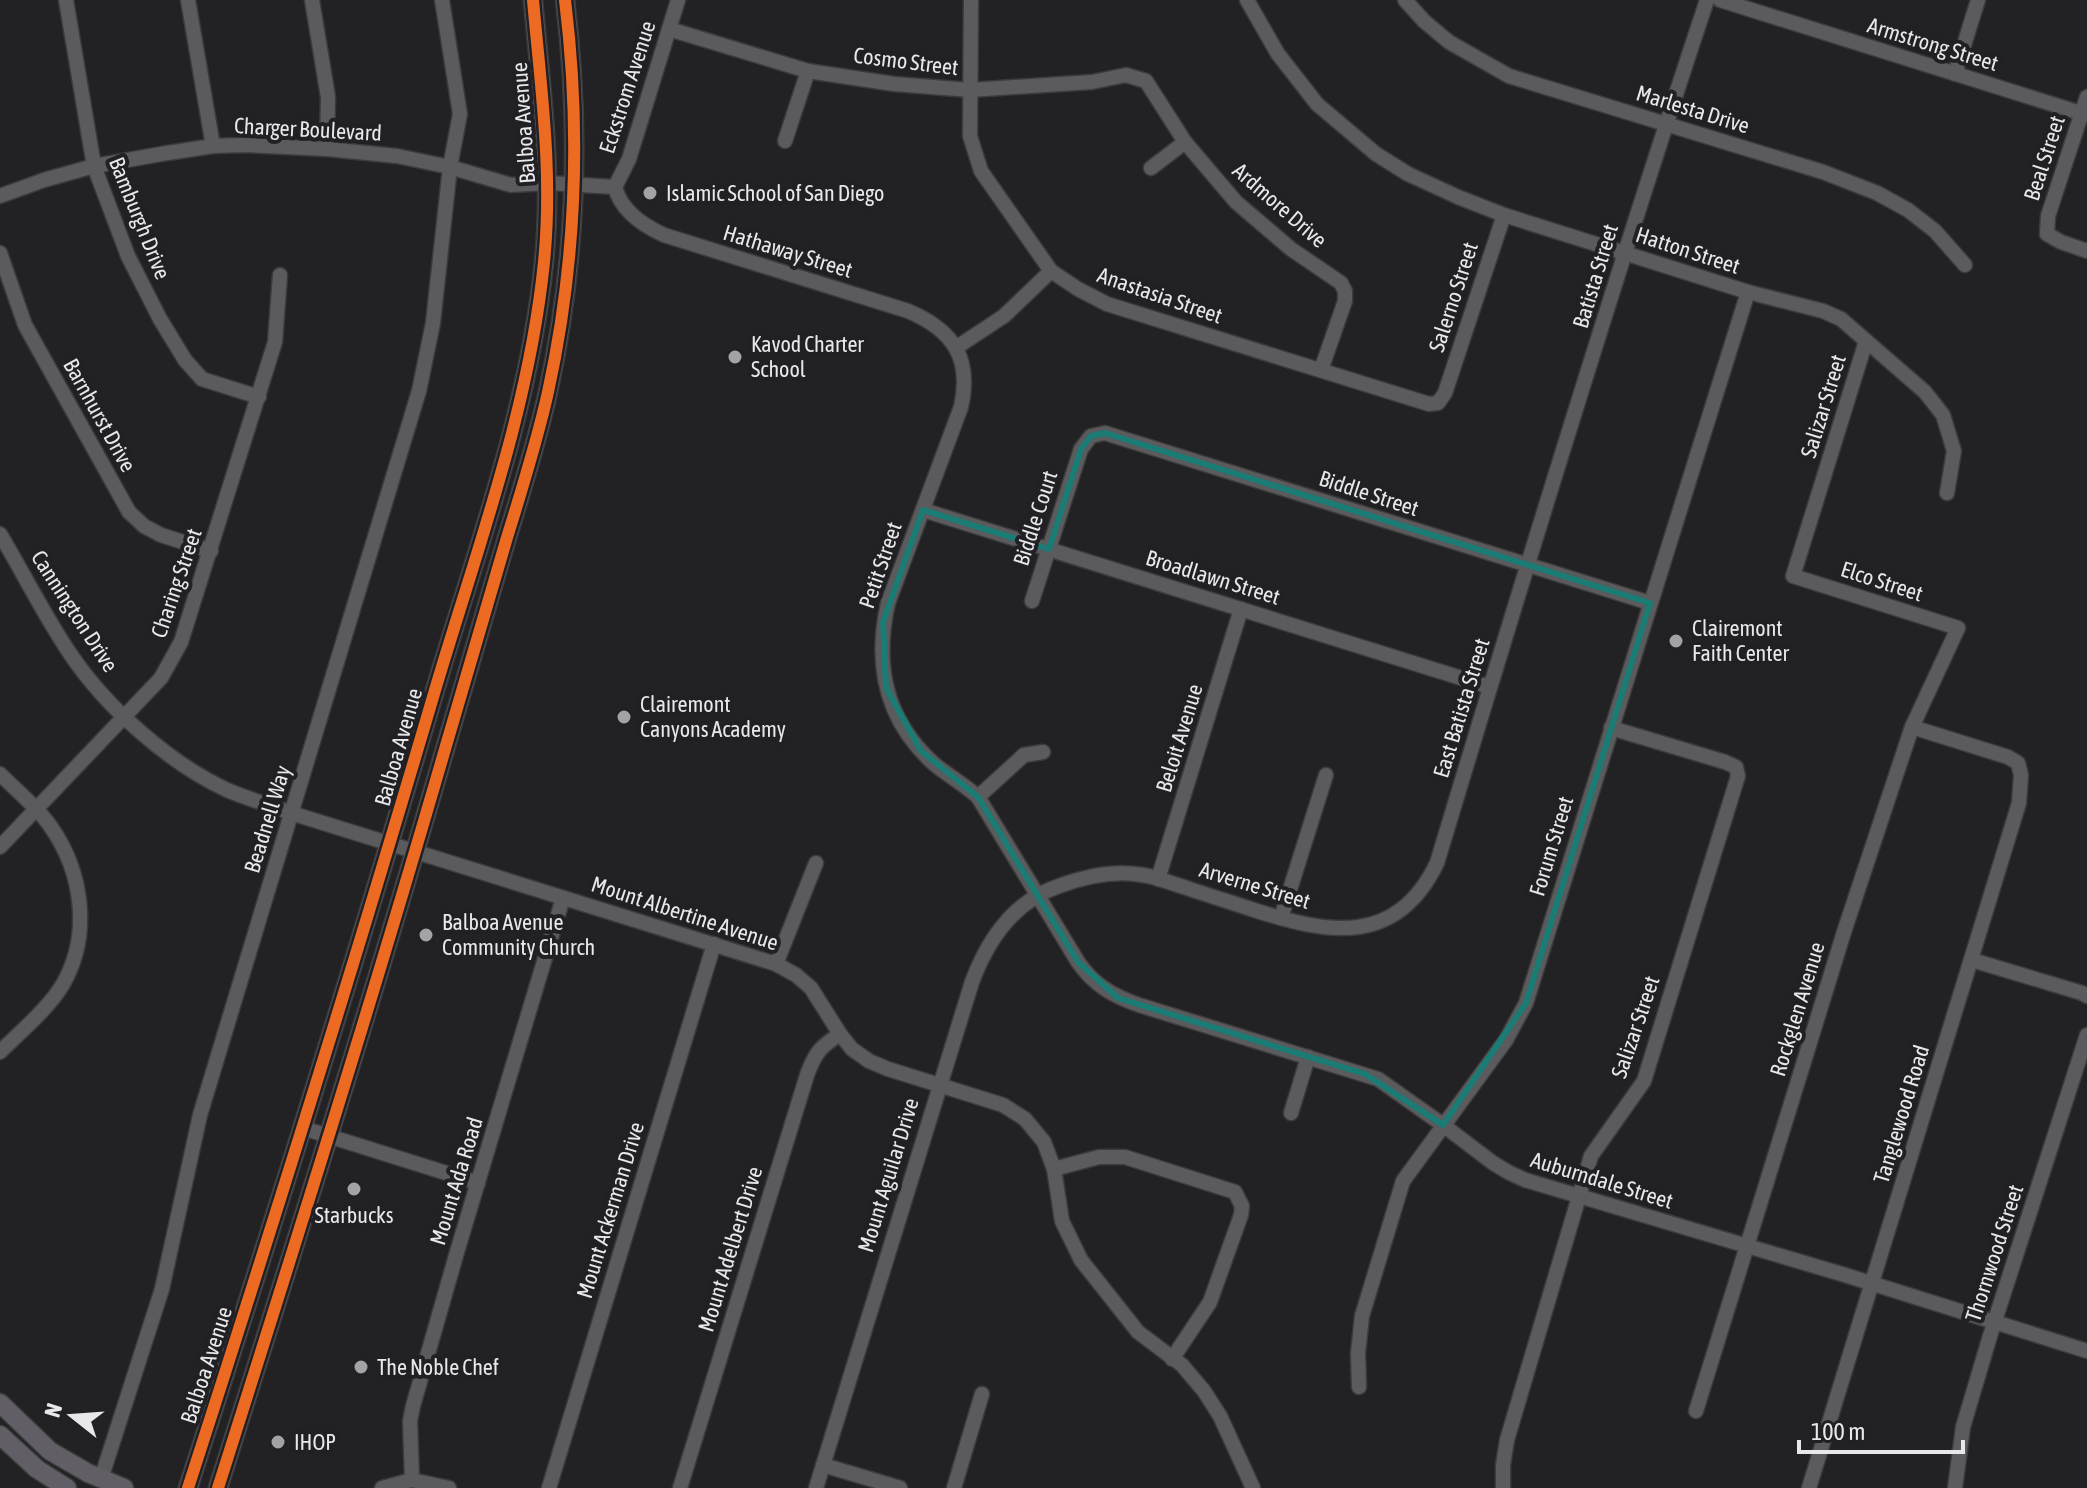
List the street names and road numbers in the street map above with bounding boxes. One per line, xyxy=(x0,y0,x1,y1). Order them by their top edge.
street label: Armstrong Street xyxy=(1864,12,2002,76)
street label: Eckstrom Avenue xyxy=(593,17,661,157)
street label: Cosmo Street xyxy=(852,42,960,80)
street label: Balboa Avenue xyxy=(506,62,540,184)
street label: Marlesta Drive xyxy=(1633,79,1753,139)
street label: Charger Boulevard xyxy=(233,112,383,146)
street label: Beal Street xyxy=(2018,112,2070,204)
street label: Bamburgh Drive xyxy=(104,153,176,283)
street label: Ardmore Drive xyxy=(1228,157,1332,253)
street label: Hathaway Street xyxy=(720,219,856,283)
street label: Batista Street xyxy=(1567,221,1623,331)
street label: Hatton Street xyxy=(1633,221,1743,279)
street label: Salerno Street xyxy=(1423,239,1483,355)
street label: Anastasia Street xyxy=(1094,261,1226,329)
street label: Salizar Street xyxy=(1795,351,1851,461)
street label: Barnhurst Drive xyxy=(58,354,142,476)
street label: Biddle Street xyxy=(1316,465,1422,521)
street label: Biddle Court xyxy=(1007,467,1063,569)
street label: Petit Street xyxy=(853,518,907,612)
street label: Charing Street xyxy=(145,525,207,641)
street label: Broadlawn Street xyxy=(1143,544,1283,610)
street label: Cannington Drive xyxy=(26,545,124,677)
street label: Elco Street xyxy=(1838,556,1926,606)
street label: East Batista Street xyxy=(1427,635,1495,781)
street label: Beloit Avenue xyxy=(1150,681,1208,795)
street label: Balboa Avenue xyxy=(369,685,427,809)
street label: Beadnell Way xyxy=(238,762,296,876)
street label: Forum Street xyxy=(1524,793,1578,899)
street label: Arverne Street xyxy=(1196,856,1314,914)
street label: Mount Albertine Avenue xyxy=(588,871,782,955)
street label: Rockglen Avenue xyxy=(1764,939,1830,1079)
street label: Salizar Street xyxy=(1605,973,1665,1081)
street label: Tanglewood Road xyxy=(1868,1042,1934,1186)
street label: Mount Aguilar Drive xyxy=(852,1095,924,1255)
street label: Mount Ada Road xyxy=(424,1114,488,1248)
street label: Mount Ackerman Drive xyxy=(571,1119,649,1301)
street label: Auburndale Street xyxy=(1528,1146,1676,1214)
street label: Mount Adelbert Drive xyxy=(692,1163,768,1335)
street label: Thornwood Street xyxy=(1960,1181,2028,1325)
street label: Balboa Avenue xyxy=(175,1303,237,1427)

